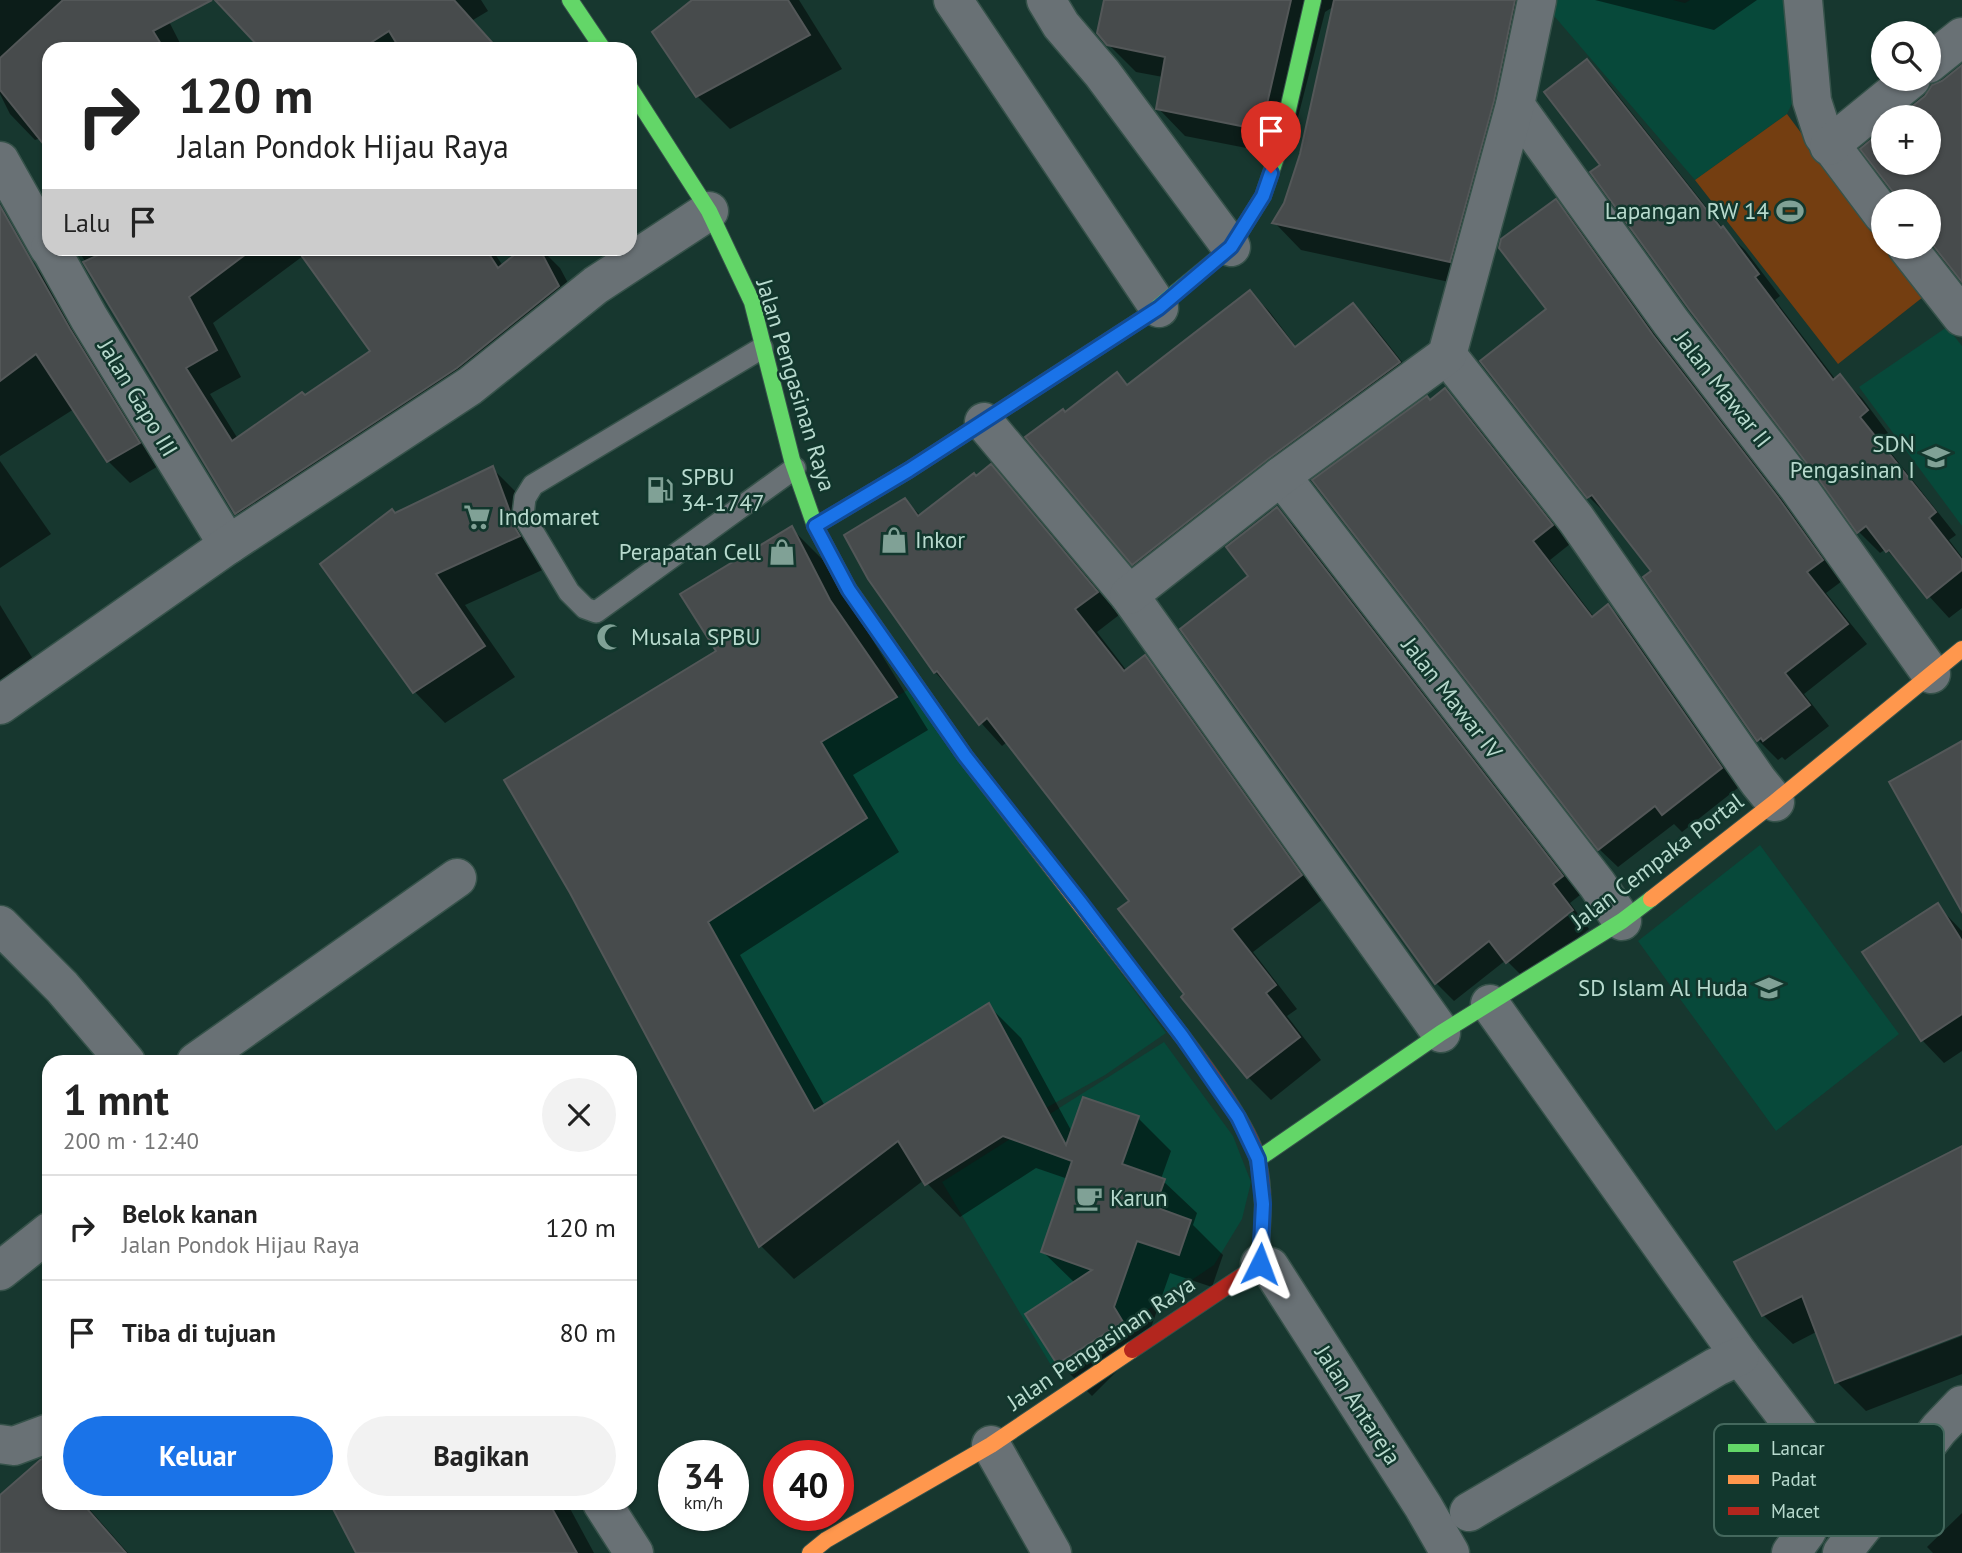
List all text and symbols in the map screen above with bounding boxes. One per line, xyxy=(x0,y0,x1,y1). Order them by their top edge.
map controls xyxy=(1871,21,1941,259)
button: search xyxy=(1871,21,1941,91)
text: 120 m xyxy=(178,63,313,127)
icon: right xyxy=(63,70,154,161)
pin xyxy=(1241,101,1301,173)
button: + xyxy=(1871,105,1941,175)
icon: arrive xyxy=(1252,112,1290,150)
text: Jalan Pondok Hijau Raya xyxy=(178,125,509,167)
button: − xyxy=(1871,189,1941,259)
place label: Lapangan RW 14 xyxy=(1605,196,1769,225)
sports icon: Lapangan RW 14 xyxy=(1775,196,1805,226)
icon: arrive xyxy=(124,203,162,241)
text: Lalu xyxy=(63,206,110,239)
street label: Jalan Pengasinan Raya xyxy=(750,274,843,495)
street label: Jalan Mawar II xyxy=(1668,324,1778,453)
street label: Jalan Gapo III xyxy=(92,333,185,462)
place label: SDN Pengasinan I xyxy=(1790,429,1915,484)
school or university icon: SDN Pengasinan I xyxy=(1921,442,1951,472)
place label: SPBU 34-1747 xyxy=(681,462,765,517)
fuel station icon: SPBU 34-1747 xyxy=(645,475,675,505)
supermarket icon: Indomaret xyxy=(462,502,492,532)
place label: Indomaret xyxy=(498,502,600,531)
shop icon: Inkor xyxy=(879,525,909,555)
place label: Inkor xyxy=(915,525,965,554)
place label: Perapatan Cell xyxy=(619,537,761,566)
shop icon: Perapatan Cell xyxy=(767,537,797,567)
mosque icon: Musala SPBU xyxy=(595,622,625,652)
place label: Musala SPBU xyxy=(631,622,760,651)
street label: Jalan Mawar IV xyxy=(1395,630,1510,765)
street label: Jalan Cempaka Portal xyxy=(1564,786,1749,936)
place label: SD Islam Al Huda xyxy=(1578,973,1748,1002)
school or university icon: SD Islam Al Huda xyxy=(1754,973,1784,1003)
text: 1 mnt xyxy=(63,1072,169,1127)
button: close xyxy=(542,1078,616,1152)
text: 200 m · 12:40 xyxy=(63,1126,199,1155)
cafe icon: Karun xyxy=(1074,1183,1104,1213)
place label: Karun xyxy=(1110,1183,1168,1212)
text: Belok kanan xyxy=(122,1197,258,1230)
icon: right xyxy=(63,1209,101,1247)
text: 120 m xyxy=(545,1211,616,1244)
position arrow xyxy=(1223,1227,1297,1301)
text: Jalan Pondok Hijau Raya xyxy=(122,1230,360,1259)
street label: Jalan Pengasinan Raya xyxy=(1000,1269,1200,1417)
icon: arrive xyxy=(63,1314,101,1352)
text: Tiba di tujuan xyxy=(122,1316,276,1349)
text: 80 m xyxy=(560,1316,616,1349)
street label: Jalan Antareja xyxy=(1309,1339,1408,1470)
button: Keluar xyxy=(63,1416,333,1496)
button: Bagikan xyxy=(347,1416,616,1496)
legend xyxy=(1714,1424,1944,1536)
text: Lancar xyxy=(1771,1436,1825,1460)
speed limit sign: 40 xyxy=(763,1440,854,1531)
text: 34 xyxy=(684,1453,723,1499)
text: Padat xyxy=(1771,1467,1817,1491)
text: km/h xyxy=(684,1491,723,1514)
text: Macet xyxy=(1771,1499,1820,1523)

